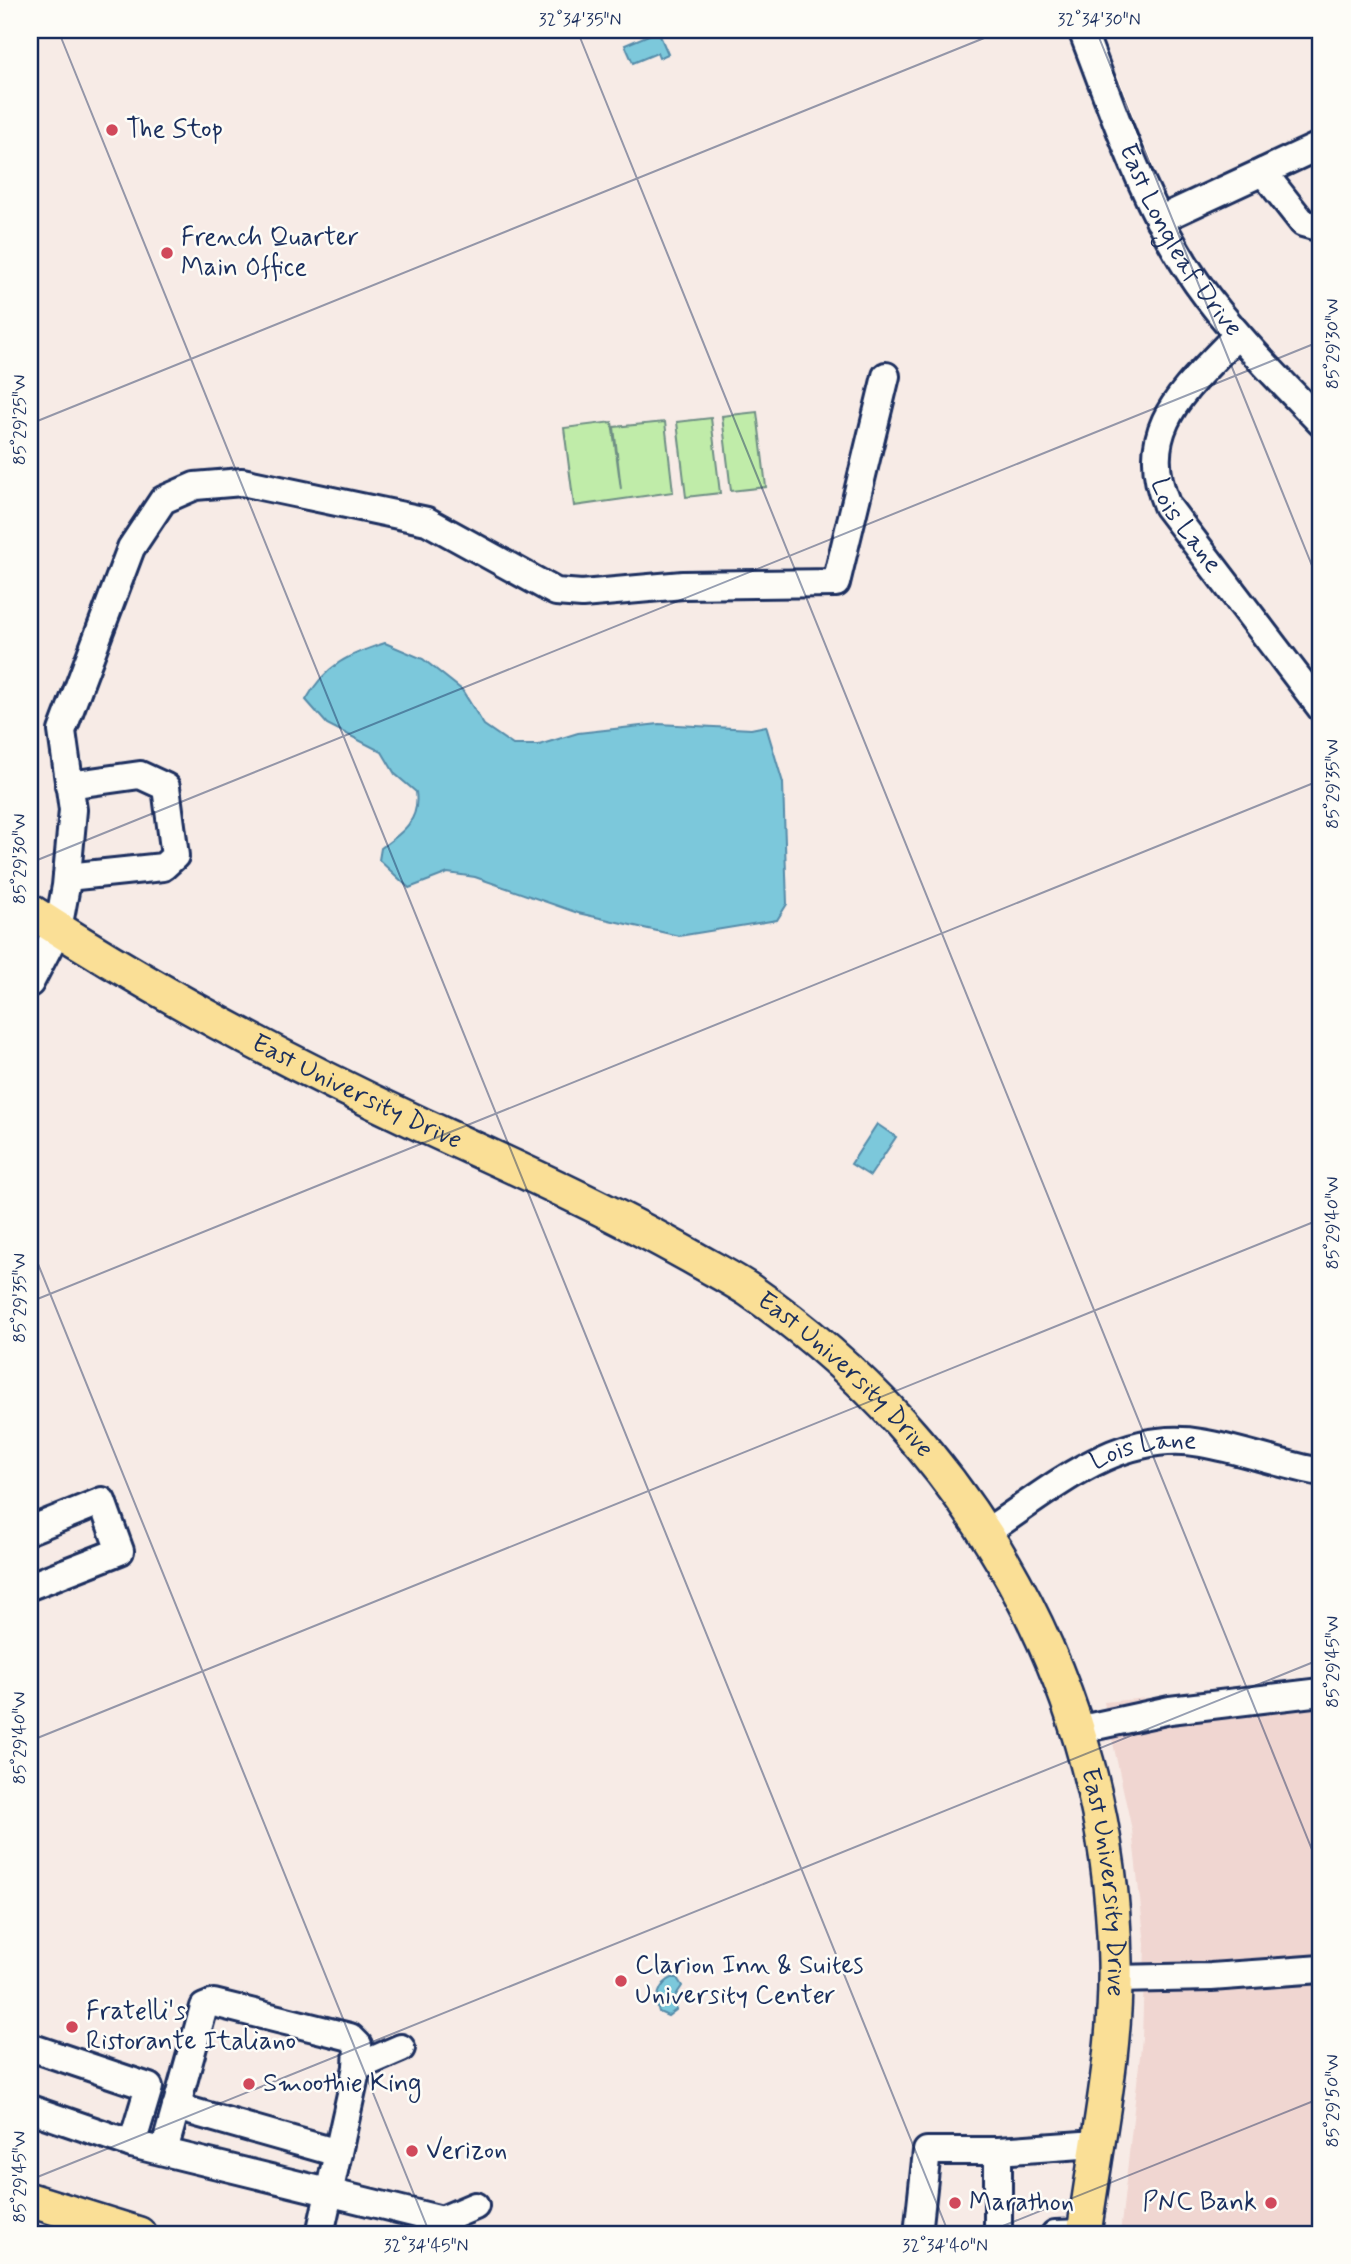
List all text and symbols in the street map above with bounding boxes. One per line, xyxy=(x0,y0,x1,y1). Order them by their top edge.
text: 32°34'35"N xyxy=(539,8,621,32)
text: 32°34'30"N xyxy=(1057,8,1141,32)
place label: The Stop xyxy=(126,113,223,147)
marker: The Stop xyxy=(104,122,120,138)
street label: East Longleaf Drive xyxy=(1110,139,1250,344)
place label: French Quarter Main Office xyxy=(181,221,359,285)
marker: French Quarter Main Office xyxy=(159,245,175,261)
text: 85°29'30"W xyxy=(1321,299,1345,389)
text: 85°29'25"W xyxy=(8,375,32,465)
street label: Lois Lane xyxy=(1142,475,1229,580)
text: 85°29'35"W xyxy=(1321,739,1345,829)
text: 85°29'30"W xyxy=(8,814,32,904)
street label: East University Drive xyxy=(246,1026,467,1158)
text: 85°29'40"W xyxy=(1321,1177,1345,1269)
text: 85°29'35"W xyxy=(8,1253,32,1343)
street label: East University Drive xyxy=(750,1284,941,1465)
street label: Lois Lane xyxy=(1085,1424,1199,1479)
text: 85°29'45"W xyxy=(1321,1616,1345,1708)
text: 85°29'40"W xyxy=(8,1692,32,1784)
street label: East University Drive xyxy=(1072,1765,1132,1997)
place label: Clarion Inn & Suites University Center xyxy=(635,1949,864,2013)
marker: Clarion Inn & Suites University Center xyxy=(613,1973,629,1989)
place label: Fratelli's Ristorante Italiano xyxy=(86,1995,296,2059)
marker: Fratelli's Ristorante Italiano xyxy=(64,2019,80,2035)
text: 85°29'50"W xyxy=(1321,2054,1345,2148)
place label: Smoothie King xyxy=(263,2067,421,2103)
marker: Smoothie King xyxy=(241,2076,257,2092)
text: 85°29'45"W xyxy=(8,2131,32,2223)
place label: Verizon xyxy=(426,2134,507,2168)
marker: Verizon xyxy=(404,2143,420,2159)
place label: Marathon xyxy=(969,2186,1074,2220)
place label: PNC Bank xyxy=(1142,2186,1257,2220)
marker: Marathon xyxy=(947,2195,963,2211)
marker: PNC Bank xyxy=(1263,2195,1279,2211)
text: 32°34'45"N xyxy=(383,2234,469,2258)
text: 32°34'40"N xyxy=(902,2234,988,2258)

